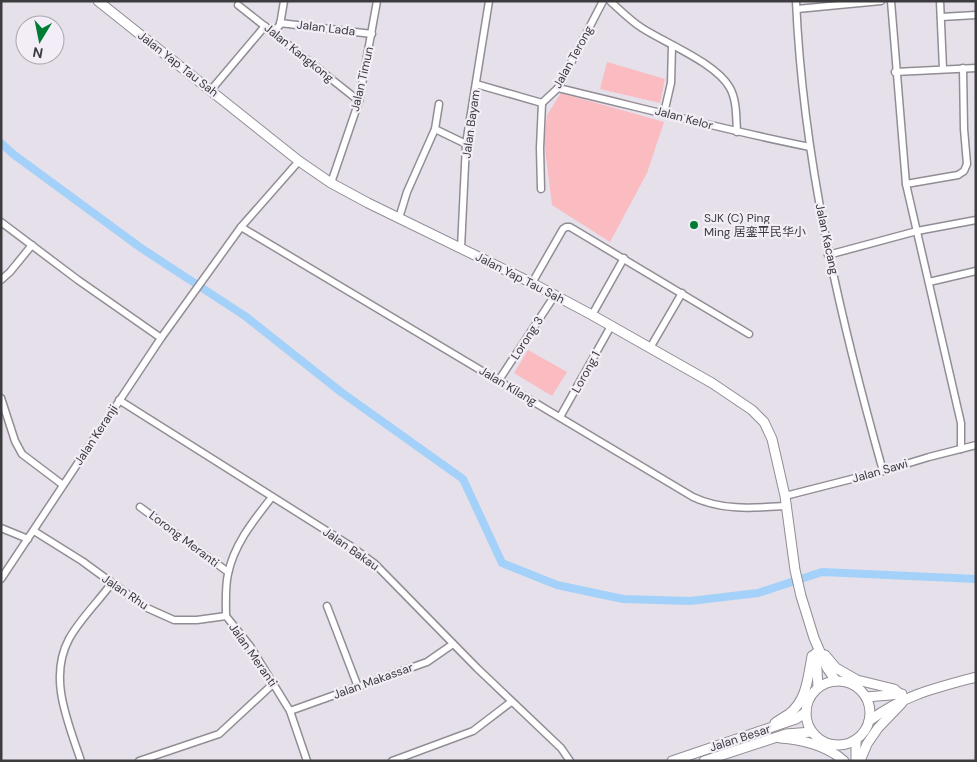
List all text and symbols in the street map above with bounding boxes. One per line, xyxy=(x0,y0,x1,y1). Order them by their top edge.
north arrow xyxy=(15,15,65,65)
street label: Jalan Lada xyxy=(296,16,356,40)
street label: Jalan Kangkong xyxy=(261,20,337,86)
street label: Jalan Terong xyxy=(549,23,597,91)
street label: Jalan Yap Tau Sah xyxy=(134,28,222,101)
text: N xyxy=(31,43,44,63)
street label: Jalan Timun xyxy=(347,45,377,113)
street label: Jalan Bayam xyxy=(458,89,484,159)
street label: Jalan Kelor xyxy=(653,103,715,134)
street label: Jalan Kacang xyxy=(812,202,842,276)
place label: SJK (C) Ping Ming 居銮平民华小 xyxy=(704,210,806,240)
marker: SJK (C) Ping Ming 居銮平民华小 xyxy=(688,219,700,231)
street label: Jalan Yap Tau Sah xyxy=(473,249,567,307)
street label: Lorong 3 xyxy=(507,313,547,363)
street label: Lorong 1 xyxy=(568,348,604,396)
street label: Jalan Kilang xyxy=(476,363,540,410)
street label: Jalan Keranji xyxy=(71,402,122,468)
street label: Jalan Sawi xyxy=(850,455,910,487)
street label: Lorong Meranti xyxy=(146,507,222,571)
street label: Jalan Bakau xyxy=(320,524,382,574)
street label: Jalan Rhu xyxy=(99,571,151,613)
street label: Jalan Meranti xyxy=(225,620,281,690)
street label: Jalan Makassar xyxy=(331,659,416,703)
street label: Jalan Besar xyxy=(708,721,773,755)

